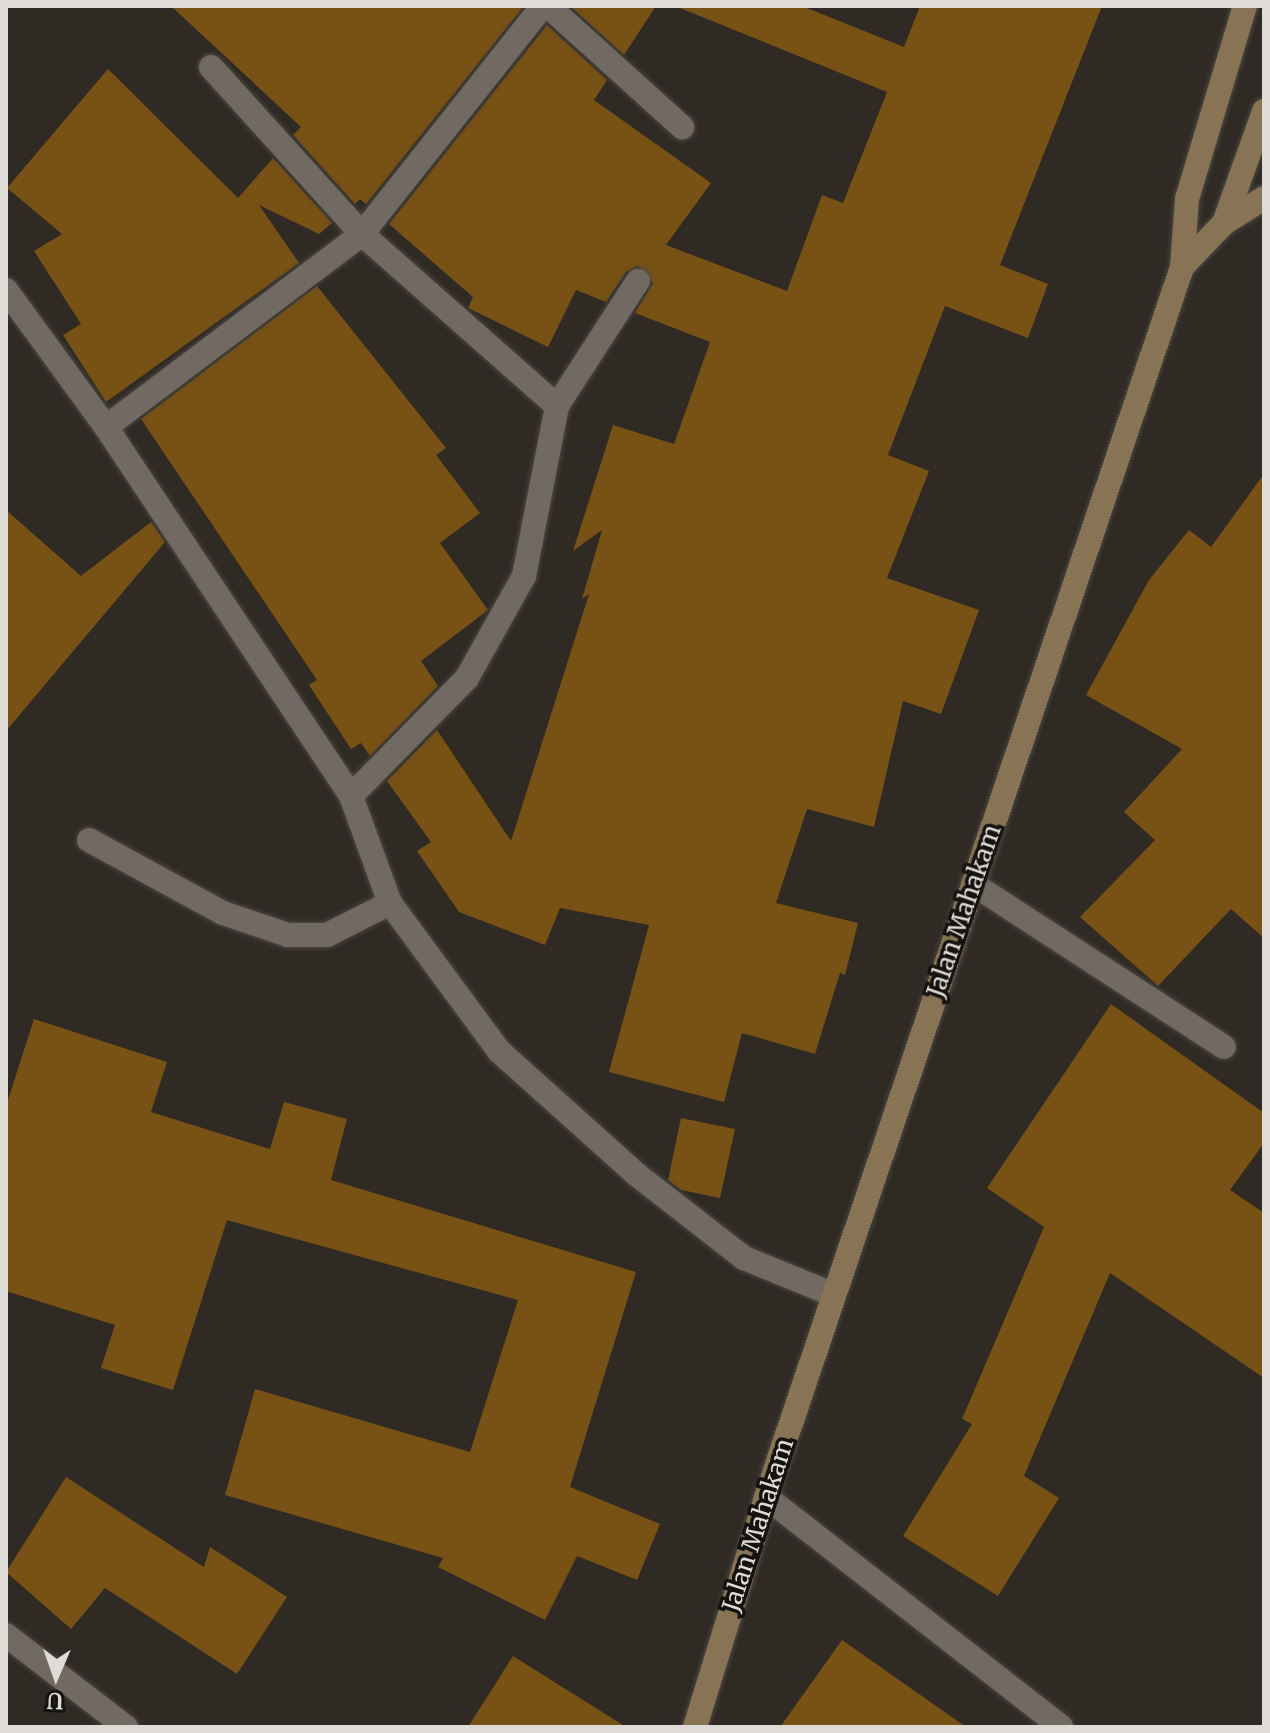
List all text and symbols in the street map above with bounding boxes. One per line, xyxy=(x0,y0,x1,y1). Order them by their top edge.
street label: Jalan Mahakam xyxy=(921,821,1007,1001)
street label: Jalan Mahakam xyxy=(716,1435,800,1615)
north arrow xyxy=(16,1637,96,1717)
text: U xyxy=(47,1687,64,1715)

